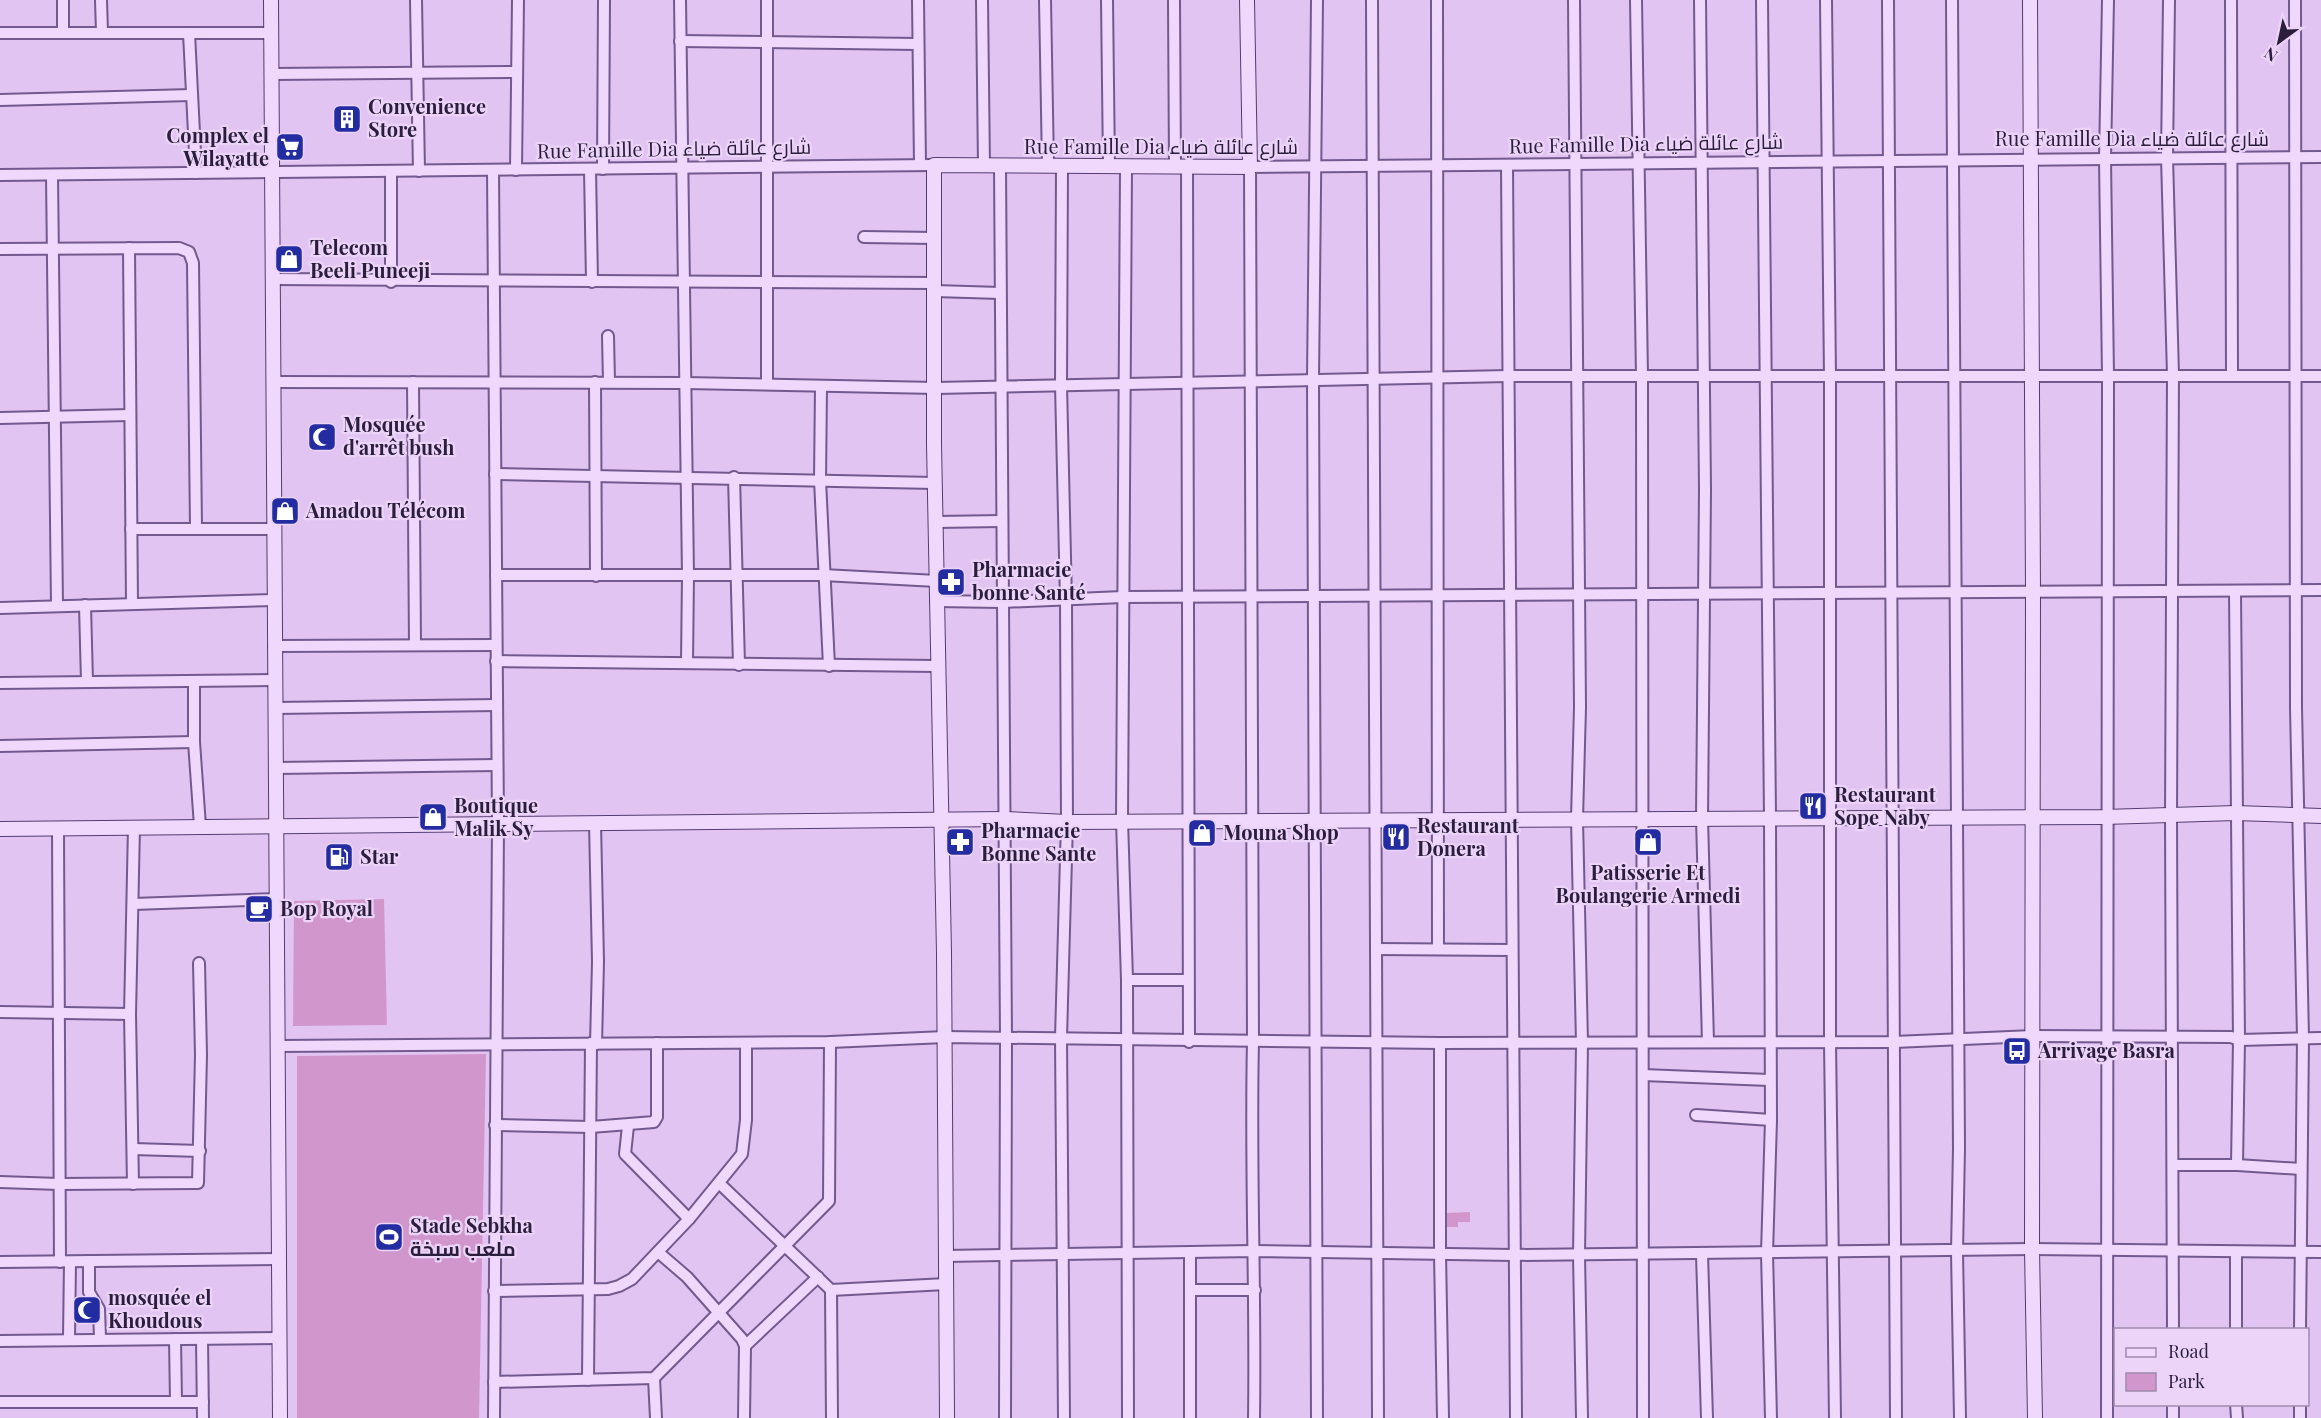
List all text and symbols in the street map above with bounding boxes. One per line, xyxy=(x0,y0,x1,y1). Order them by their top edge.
north arrow xyxy=(2249,12,2309,72)
text: N xyxy=(2260,43,2281,67)
place label: Convenience Store xyxy=(368,92,486,142)
building icon: Convenience Store xyxy=(331,103,363,135)
place label: Complex el Wilayatte xyxy=(166,121,269,171)
street label: Rue Famille Dia شارع عائلة ضياء xyxy=(1995,124,2269,153)
street label: Rue Famille Dia شارع عائلة ضياء xyxy=(1509,127,1783,160)
supermarket icon: Complex el Wilayatte xyxy=(274,131,306,163)
street label: Rue Famille Dia شارع عائلة ضياء xyxy=(537,132,811,165)
street label: Rue Famille Dia شارع عائلة ضياء xyxy=(1024,132,1298,161)
place label: Telecom Beeli Puneeji xyxy=(310,233,430,283)
shop icon: Telecom Beeli Puneeji xyxy=(273,243,305,275)
place label: Mosquée d'arrêt bush xyxy=(343,410,455,460)
mosque icon: Mosquée d'arrêt bush xyxy=(306,421,338,453)
shop icon: Amadou Télécom xyxy=(269,495,301,527)
place label: Amadou Télécom xyxy=(305,496,465,523)
place label: Pharmacie bonne Santé xyxy=(972,555,1086,605)
pharmacy icon: Pharmacie bonne Santé xyxy=(935,566,967,598)
place label: Restaurant Sope Naby xyxy=(1834,780,1937,830)
restaurant icon: Restaurant Sope Naby xyxy=(1797,790,1829,822)
place label: Boutique Malik Sy xyxy=(454,791,538,841)
shop icon: Boutique Malik Sy xyxy=(417,801,449,833)
place label: Restaurant Donera xyxy=(1417,811,1520,861)
place label: Pharmacie Bonne Sante xyxy=(981,816,1096,866)
shop icon: Mouna Shop xyxy=(1186,817,1218,849)
place label: Mouna Shop xyxy=(1223,818,1339,845)
restaurant icon: Restaurant Donera xyxy=(1380,821,1412,853)
pharmacy icon: Pharmacie Bonne Sante xyxy=(944,826,976,858)
shop icon: Patisserie Et Boulangerie Armedi xyxy=(1632,826,1664,858)
fuel station icon: Star xyxy=(323,841,355,873)
place label: Star xyxy=(360,842,399,869)
place label: Patisserie Et Boulangerie Armedi xyxy=(1555,858,1741,908)
cafe icon: Bop Royal xyxy=(243,893,275,925)
place label: Bop Royal xyxy=(280,894,373,921)
bus stop icon: Arrivage Basra xyxy=(2001,1035,2033,1067)
place label: Arrivage Basra xyxy=(2037,1036,2175,1063)
place label: Stade Sebkha ملعب سبخة xyxy=(410,1211,533,1261)
sports icon: Stade Sebkha ملعب سبخة xyxy=(373,1221,405,1253)
place label: mosquée el Khoudous xyxy=(108,1283,212,1333)
mosque icon: mosquée el Khoudous xyxy=(71,1294,103,1326)
legend xyxy=(2114,1328,2309,1406)
text: Road xyxy=(2168,1339,2209,1363)
text: Park xyxy=(2168,1369,2205,1393)

